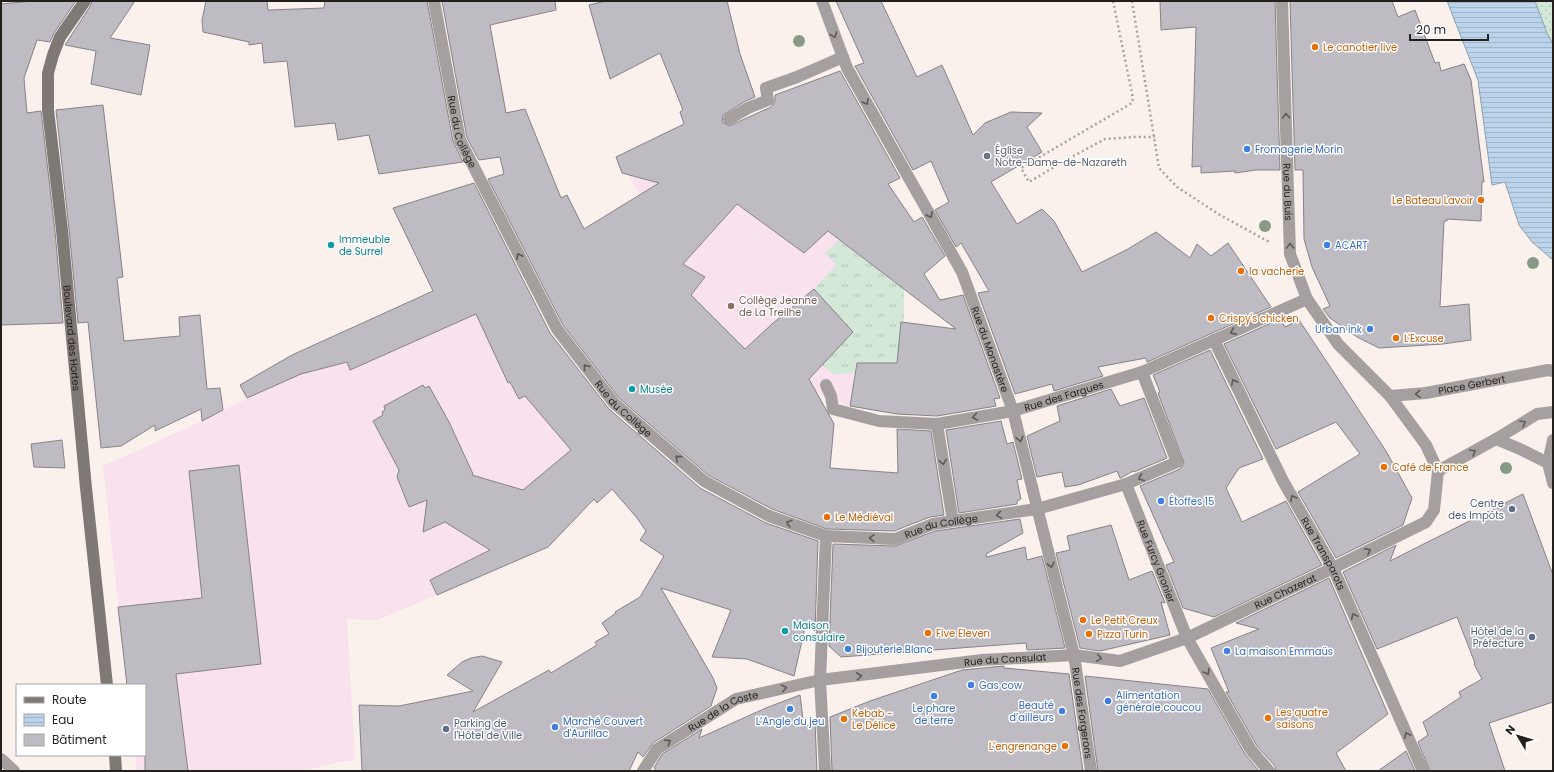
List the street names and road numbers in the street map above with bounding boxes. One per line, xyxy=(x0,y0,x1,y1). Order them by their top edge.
street label: Rue du Collège xyxy=(444,94,481,170)
street label: Rue du Buis xyxy=(1280,163,1296,221)
street label: Boulevard des Hortes xyxy=(60,284,84,391)
street label: Rue du Monastère xyxy=(968,304,1013,394)
street label: Place Gerbert xyxy=(1437,371,1507,398)
street label: Rue du Collège xyxy=(592,377,656,440)
street label: Rue des Fargues xyxy=(1022,377,1105,415)
street label: Rue du Collège xyxy=(902,510,979,542)
street label: Rue Transparots xyxy=(1298,514,1349,592)
street label: Rue Furcy Gronier xyxy=(1133,518,1180,605)
street label: Rue Chazerat xyxy=(1251,570,1319,612)
street label: Rue du Consulat xyxy=(963,649,1047,670)
street label: Rue des Forgerons xyxy=(1068,666,1097,760)
street label: Rue de la Coste xyxy=(685,687,760,735)

